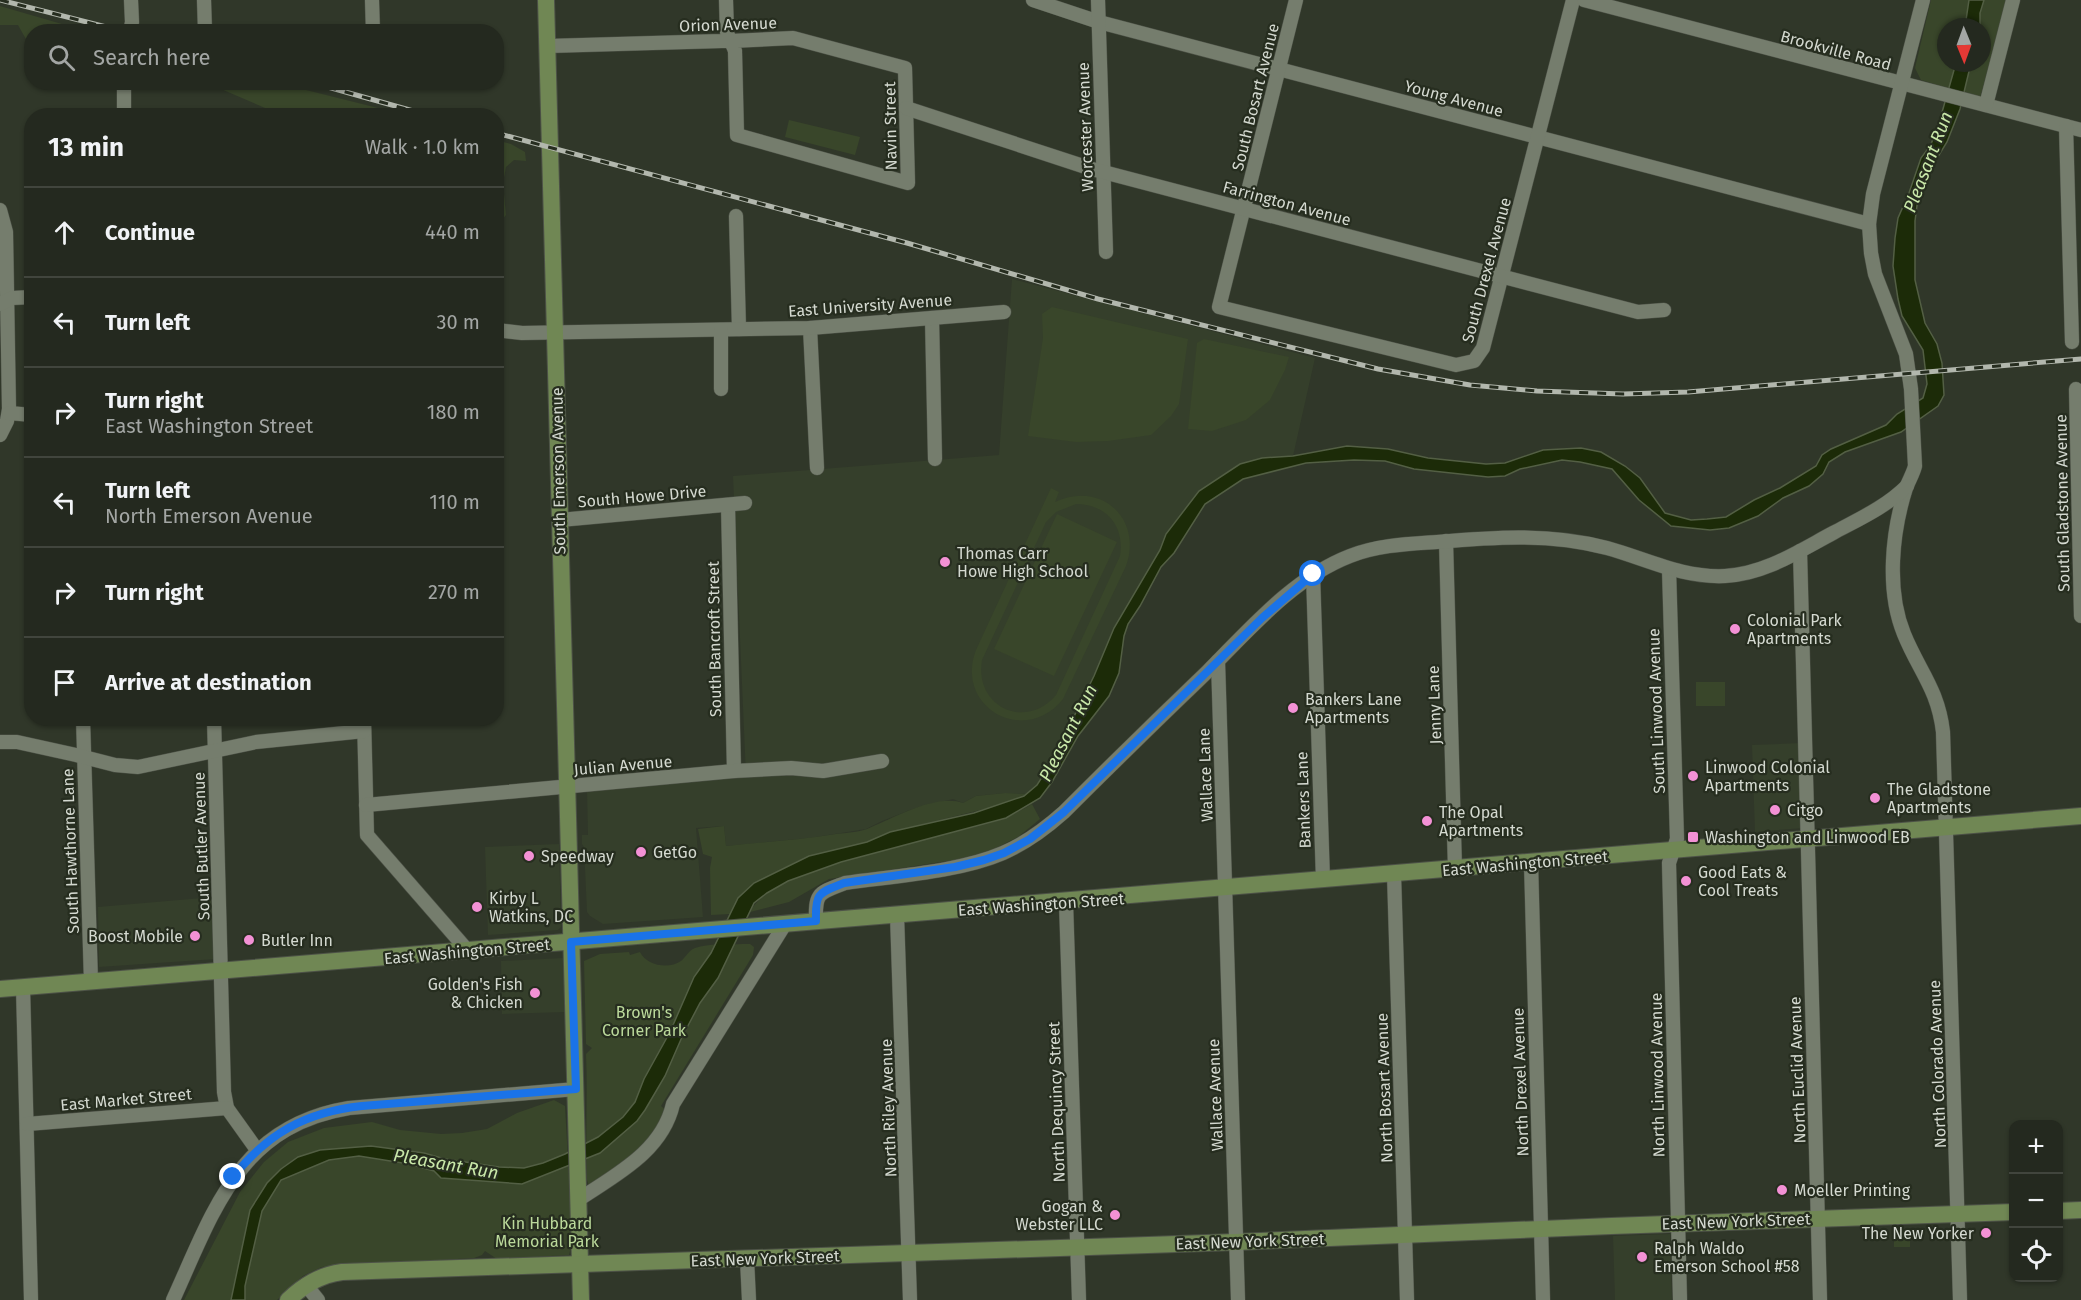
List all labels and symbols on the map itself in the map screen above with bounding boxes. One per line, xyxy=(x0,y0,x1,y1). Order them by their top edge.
street label: Orion Avenue xyxy=(679,13,777,36)
north arrow xyxy=(1937,18,1991,72)
street label: South Bosart Avenue xyxy=(1228,21,1283,173)
street label: Brookville Road xyxy=(1778,27,1893,74)
street label: Worcester Avenue xyxy=(1074,62,1097,192)
street label: Young Avenue xyxy=(1402,76,1505,121)
street label: Navin Street xyxy=(880,81,901,171)
water label: Pleasant Run xyxy=(1899,108,1957,216)
street label: Farrington Avenue xyxy=(1221,177,1353,230)
street label: South Drexel Avenue xyxy=(1458,195,1515,345)
street label: East University Avenue xyxy=(787,290,953,321)
street label: South Emerson Avenue xyxy=(548,387,569,555)
street label: South Gladstone Avenue xyxy=(2051,414,2074,592)
street label: South Howe Drive xyxy=(577,481,707,512)
place label: Thomas Carr Howe High School xyxy=(957,544,1088,581)
marker: Thomas Carr Howe High School xyxy=(938,555,952,569)
route start xyxy=(1299,560,1325,586)
street label: South Bancroft Street xyxy=(704,561,725,717)
place label: Colonial Park Apartments xyxy=(1747,611,1843,648)
marker: Colonial Park Apartments xyxy=(1728,622,1742,636)
street label: South Linwood Avenue xyxy=(1644,628,1669,794)
street label: Jenny Lane xyxy=(1424,665,1445,745)
water label: Pleasant Run xyxy=(1034,681,1102,785)
place label: Bankers Lane Apartments xyxy=(1305,690,1402,727)
marker: Bankers Lane Apartments xyxy=(1286,701,1300,715)
street label: Wallace Lane xyxy=(1194,728,1217,822)
street label: Bankers Lane xyxy=(1292,751,1315,849)
street label: Julian Avenue xyxy=(573,752,673,779)
place label: Linwood Colonial Apartments xyxy=(1705,758,1830,795)
street label: South Hawthorne Lane xyxy=(58,768,83,934)
marker: Linwood Colonial Apartments xyxy=(1686,769,1700,783)
street label: South Butler Avenue xyxy=(189,772,214,920)
place label: The Gladstone Apartments xyxy=(1887,780,1991,817)
marker: The Gladstone Apartments xyxy=(1868,791,1882,805)
place label: Citgo xyxy=(1787,801,1823,820)
place label: The Opal Apartments xyxy=(1439,803,1523,840)
marker: Citgo xyxy=(1768,803,1782,817)
marker: The Opal Apartments xyxy=(1420,814,1434,828)
place label: Washington and Linwood EB xyxy=(1705,828,1910,847)
marker: Washington and Linwood EB xyxy=(1686,830,1700,844)
place label: GetGo xyxy=(653,843,697,862)
marker: GetGo xyxy=(634,845,648,859)
place label: Speedway xyxy=(541,847,614,866)
street label: East Washington Street xyxy=(1441,847,1609,880)
marker: Speedway xyxy=(522,849,536,863)
place label: Good Eats & Cool Treats xyxy=(1698,863,1787,900)
marker: Good Eats & Cool Treats xyxy=(1679,874,1693,888)
place label: Kirby L Watkins, DC xyxy=(489,889,573,926)
street label: East Washington Street xyxy=(957,889,1125,920)
marker: Kirby L Watkins, DC xyxy=(470,900,484,914)
place label: Boost Mobile xyxy=(88,927,183,946)
marker: Boost Mobile xyxy=(188,929,202,943)
place label: Butler Inn xyxy=(261,931,333,950)
marker: Butler Inn xyxy=(242,933,256,947)
street label: East Washington Street xyxy=(383,935,551,968)
place label: Golden's Fish & Chicken xyxy=(428,975,523,1012)
street label: North Colorado Avenue xyxy=(1925,980,1950,1148)
marker: Golden's Fish & Chicken xyxy=(528,986,542,1000)
street label: North Linwood Avenue xyxy=(1647,992,1668,1158)
street label: North Euclid Avenue xyxy=(1785,996,1810,1144)
park label: Brown's Corner Park xyxy=(602,1003,687,1040)
street label: North Drexel Avenue xyxy=(1508,1007,1533,1157)
street label: North Bosart Avenue xyxy=(1372,1013,1397,1163)
street label: North Dequincy Street xyxy=(1044,1021,1069,1183)
street label: North Riley Avenue xyxy=(877,1038,900,1178)
street label: Wallace Avenue xyxy=(1204,1038,1227,1152)
street label: East Market Street xyxy=(60,1084,193,1115)
water label: Pleasant Run xyxy=(392,1144,500,1184)
route end xyxy=(219,1163,245,1189)
place label: Moeller Printing xyxy=(1794,1181,1911,1200)
marker: Moeller Printing xyxy=(1775,1183,1789,1197)
place label: Gogan & Webster LLC xyxy=(1015,1197,1103,1234)
marker: Gogan & Webster LLC xyxy=(1108,1208,1122,1222)
street label: East New York Street xyxy=(1661,1209,1811,1234)
park label: Kin Hubbard Memorial Park xyxy=(495,1214,600,1251)
place label: The New Yorker xyxy=(1862,1224,1975,1243)
marker: The New Yorker xyxy=(1979,1226,1993,1240)
street label: East New York Street xyxy=(1175,1229,1325,1254)
place label: Ralph Waldo Emerson School #58 xyxy=(1654,1239,1800,1276)
street label: East New York Street xyxy=(690,1246,840,1271)
marker: Ralph Waldo Emerson School #58 xyxy=(1635,1250,1649,1264)

